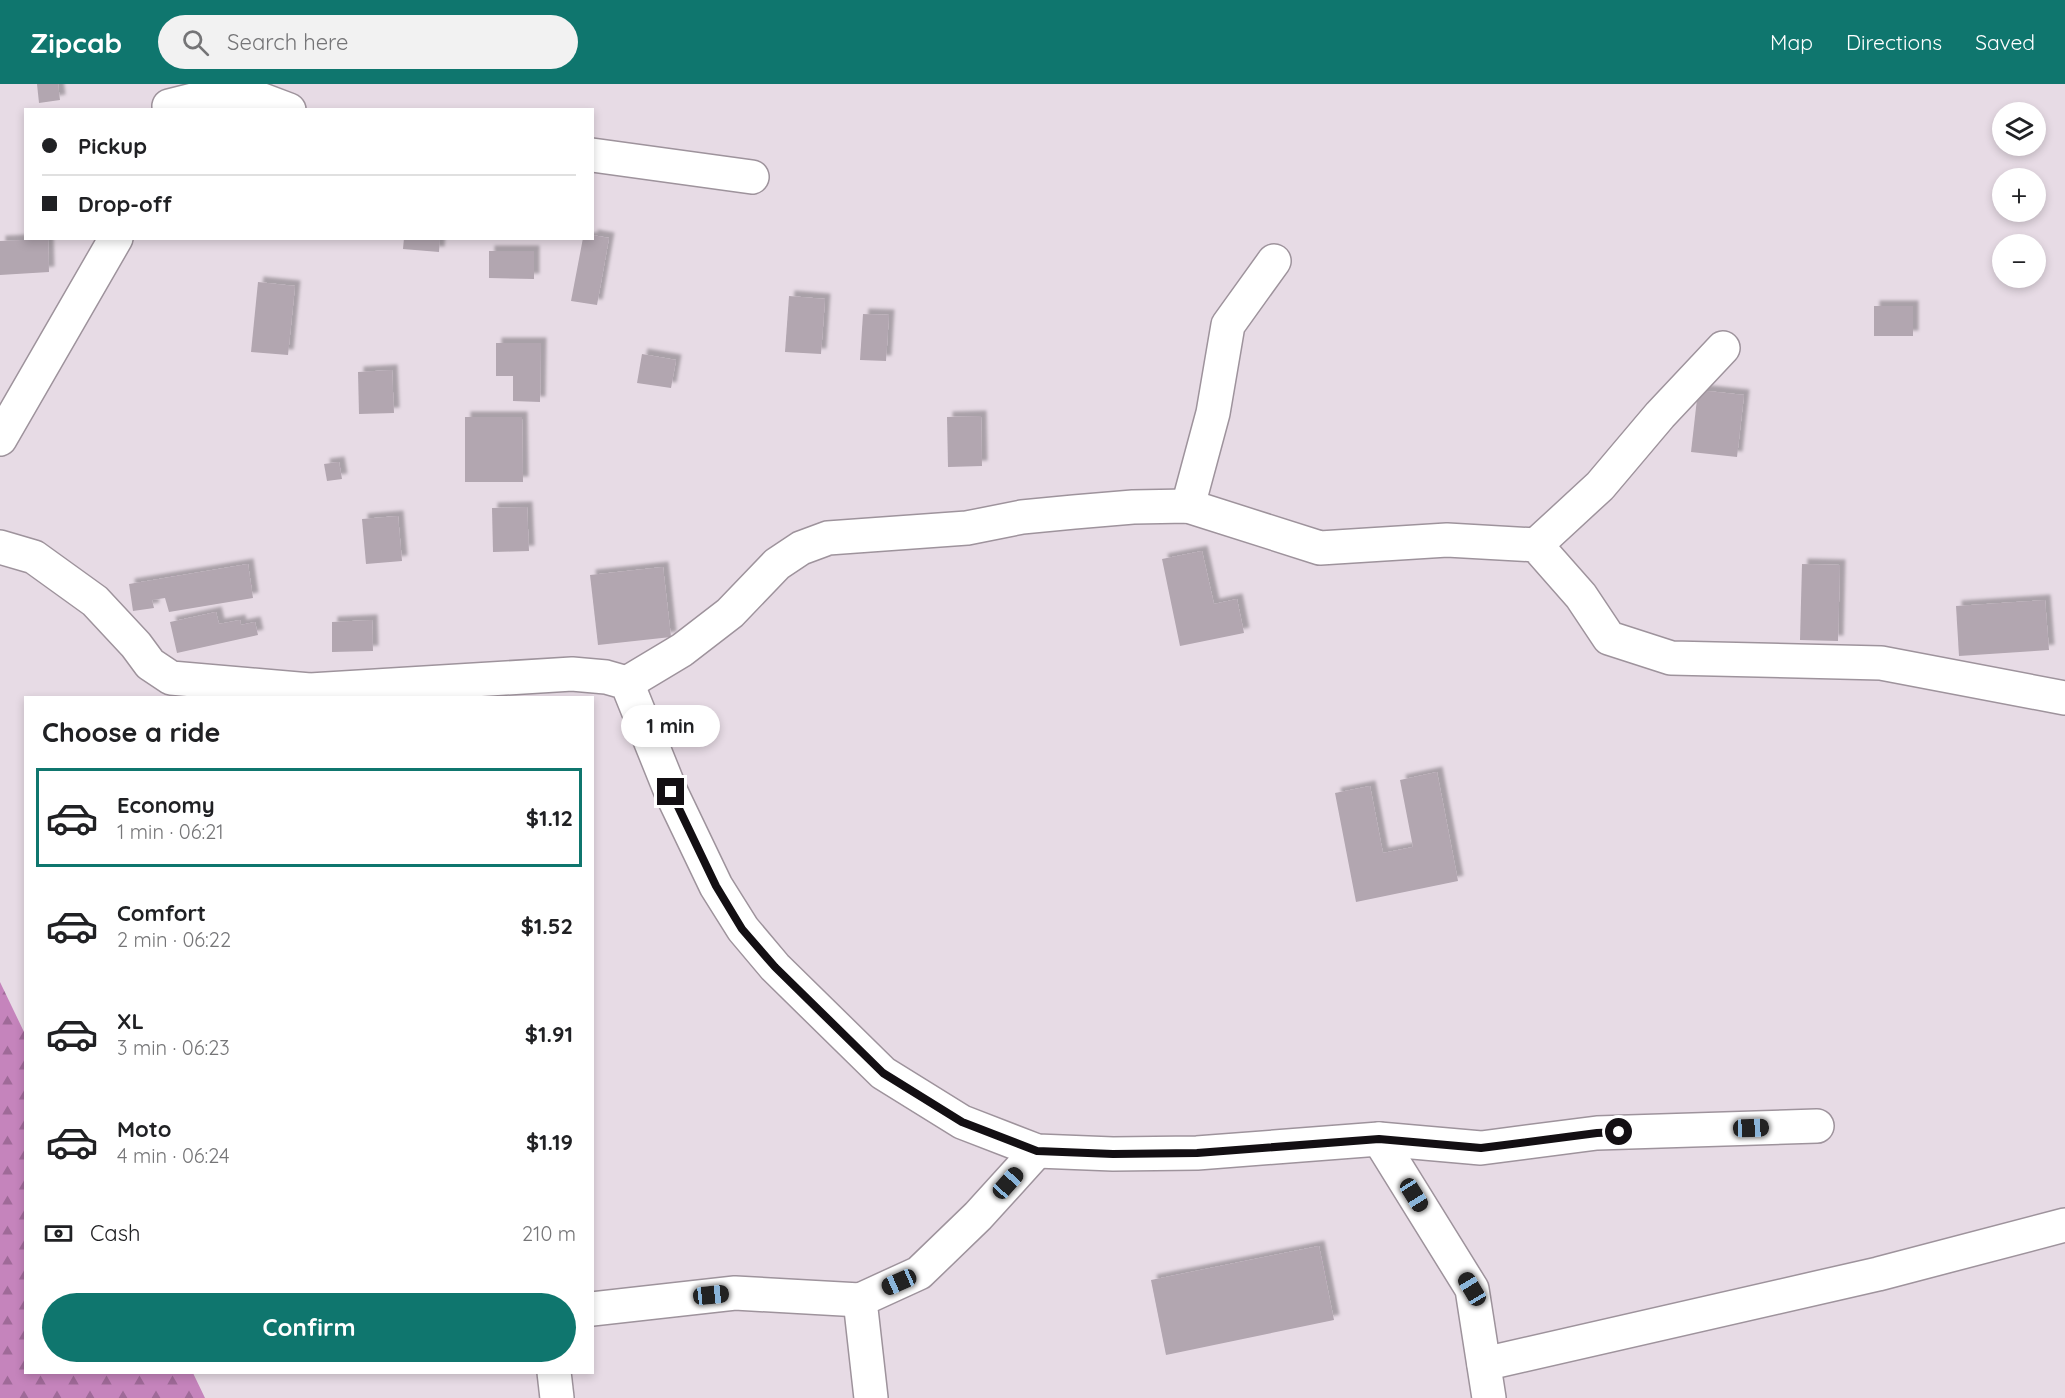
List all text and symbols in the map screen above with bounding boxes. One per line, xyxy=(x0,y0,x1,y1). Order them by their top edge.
search box xyxy=(158,15,578,69)
text: Zipcab xyxy=(30,25,122,60)
icon: search xyxy=(179,26,212,59)
text: Search here xyxy=(227,28,349,56)
text: Map xyxy=(1770,29,1813,55)
text: Directions xyxy=(1846,29,1942,55)
text: Saved xyxy=(1975,29,2035,55)
map controls xyxy=(1992,102,2046,288)
button: layers xyxy=(1992,102,2046,156)
text: Pickup xyxy=(78,132,147,160)
button: + xyxy=(1992,168,2046,222)
text: Drop-off xyxy=(78,190,172,218)
button: − xyxy=(1992,234,2046,288)
callout: 1 min xyxy=(622,705,720,747)
text: 1 min xyxy=(646,713,695,738)
text: Choose a ride xyxy=(42,715,220,749)
route end xyxy=(657,778,684,805)
icon: car xyxy=(45,791,99,845)
text: Economy xyxy=(117,791,215,819)
text: $1.12 xyxy=(526,804,573,832)
text: 1 min · 06:21 xyxy=(117,819,224,844)
icon: car xyxy=(45,899,99,953)
text: Comfort xyxy=(117,899,206,927)
text: $1.52 xyxy=(521,912,573,940)
text: 2 min · 06:22 xyxy=(117,927,231,952)
icon: car xyxy=(45,1007,99,1061)
text: XL xyxy=(117,1007,144,1035)
text: $1.91 xyxy=(525,1020,573,1048)
text: 3 min · 06:23 xyxy=(117,1035,230,1060)
icon: car xyxy=(45,1115,99,1169)
text: Moto xyxy=(117,1115,171,1143)
route start xyxy=(1605,1118,1632,1145)
car xyxy=(1733,1118,1769,1138)
text: $1.19 xyxy=(526,1128,573,1156)
text: 4 min · 06:24 xyxy=(117,1143,230,1168)
car xyxy=(989,1164,1027,1202)
car xyxy=(1397,1175,1431,1215)
icon: cash xyxy=(42,1217,75,1250)
text: Cash xyxy=(90,1219,141,1247)
text: 210 m xyxy=(522,1221,576,1246)
car xyxy=(879,1266,919,1298)
car xyxy=(1455,1269,1489,1309)
car xyxy=(692,1284,730,1306)
button: Confirm xyxy=(42,1293,576,1362)

